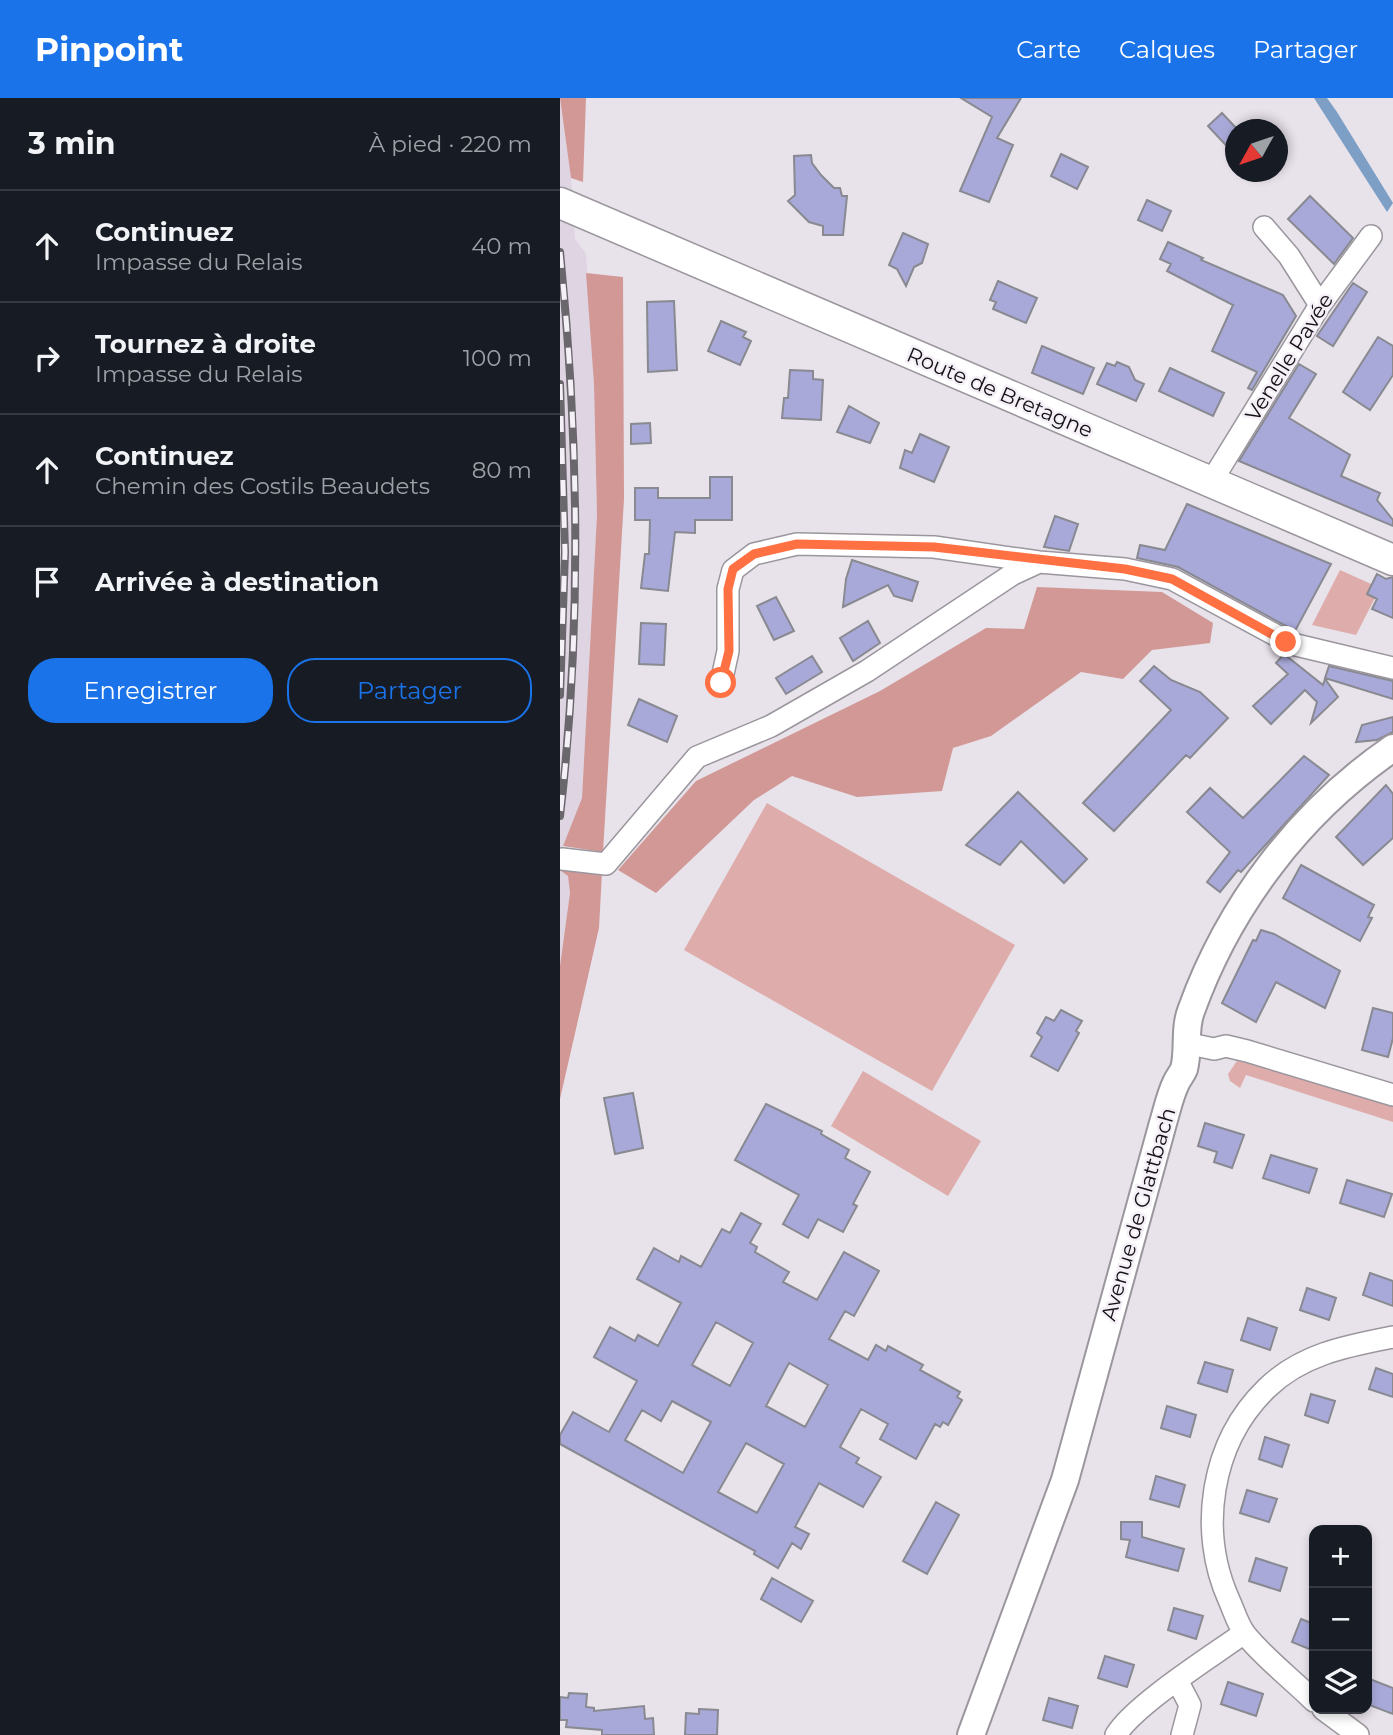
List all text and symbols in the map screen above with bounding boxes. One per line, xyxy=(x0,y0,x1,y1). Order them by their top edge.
text: Pinpoint xyxy=(35,29,183,69)
text: Carte xyxy=(1016,35,1081,64)
text: Calques xyxy=(1119,35,1215,64)
text: Partager xyxy=(1253,35,1358,64)
north arrow xyxy=(1225,119,1288,182)
text: 3 min xyxy=(28,125,115,162)
text: À pied · 220 m xyxy=(369,130,532,158)
text: Continuez xyxy=(95,216,234,248)
icon: ahead xyxy=(28,227,66,265)
text: 40 m xyxy=(471,232,532,260)
text: Impasse du Relais xyxy=(95,248,303,276)
street label: Venelle Pavée xyxy=(1240,288,1338,426)
text: Tournez à droite xyxy=(95,328,316,360)
icon: right xyxy=(28,339,66,377)
street label: Route de Bretagne xyxy=(903,341,1097,443)
text: 100 m xyxy=(463,344,532,372)
text: Impasse du Relais xyxy=(95,360,303,388)
text: Continuez xyxy=(95,440,234,472)
icon: ahead xyxy=(28,451,66,489)
text: 80 m xyxy=(472,456,532,484)
text: Chemin des Costils Beaudets xyxy=(95,472,430,500)
icon: arrive xyxy=(28,563,66,601)
text: Arrivée à destination xyxy=(95,566,379,598)
route end xyxy=(1270,626,1301,657)
button: Enregistrer xyxy=(28,658,273,723)
button: Partager xyxy=(287,658,532,723)
route start xyxy=(705,667,736,698)
street label: Avenue de Glattbach xyxy=(1096,1105,1180,1323)
map controls xyxy=(1309,1525,1372,1714)
button: + xyxy=(1309,1525,1372,1588)
button: − xyxy=(1309,1588,1372,1651)
button: layers xyxy=(1309,1651,1372,1714)

